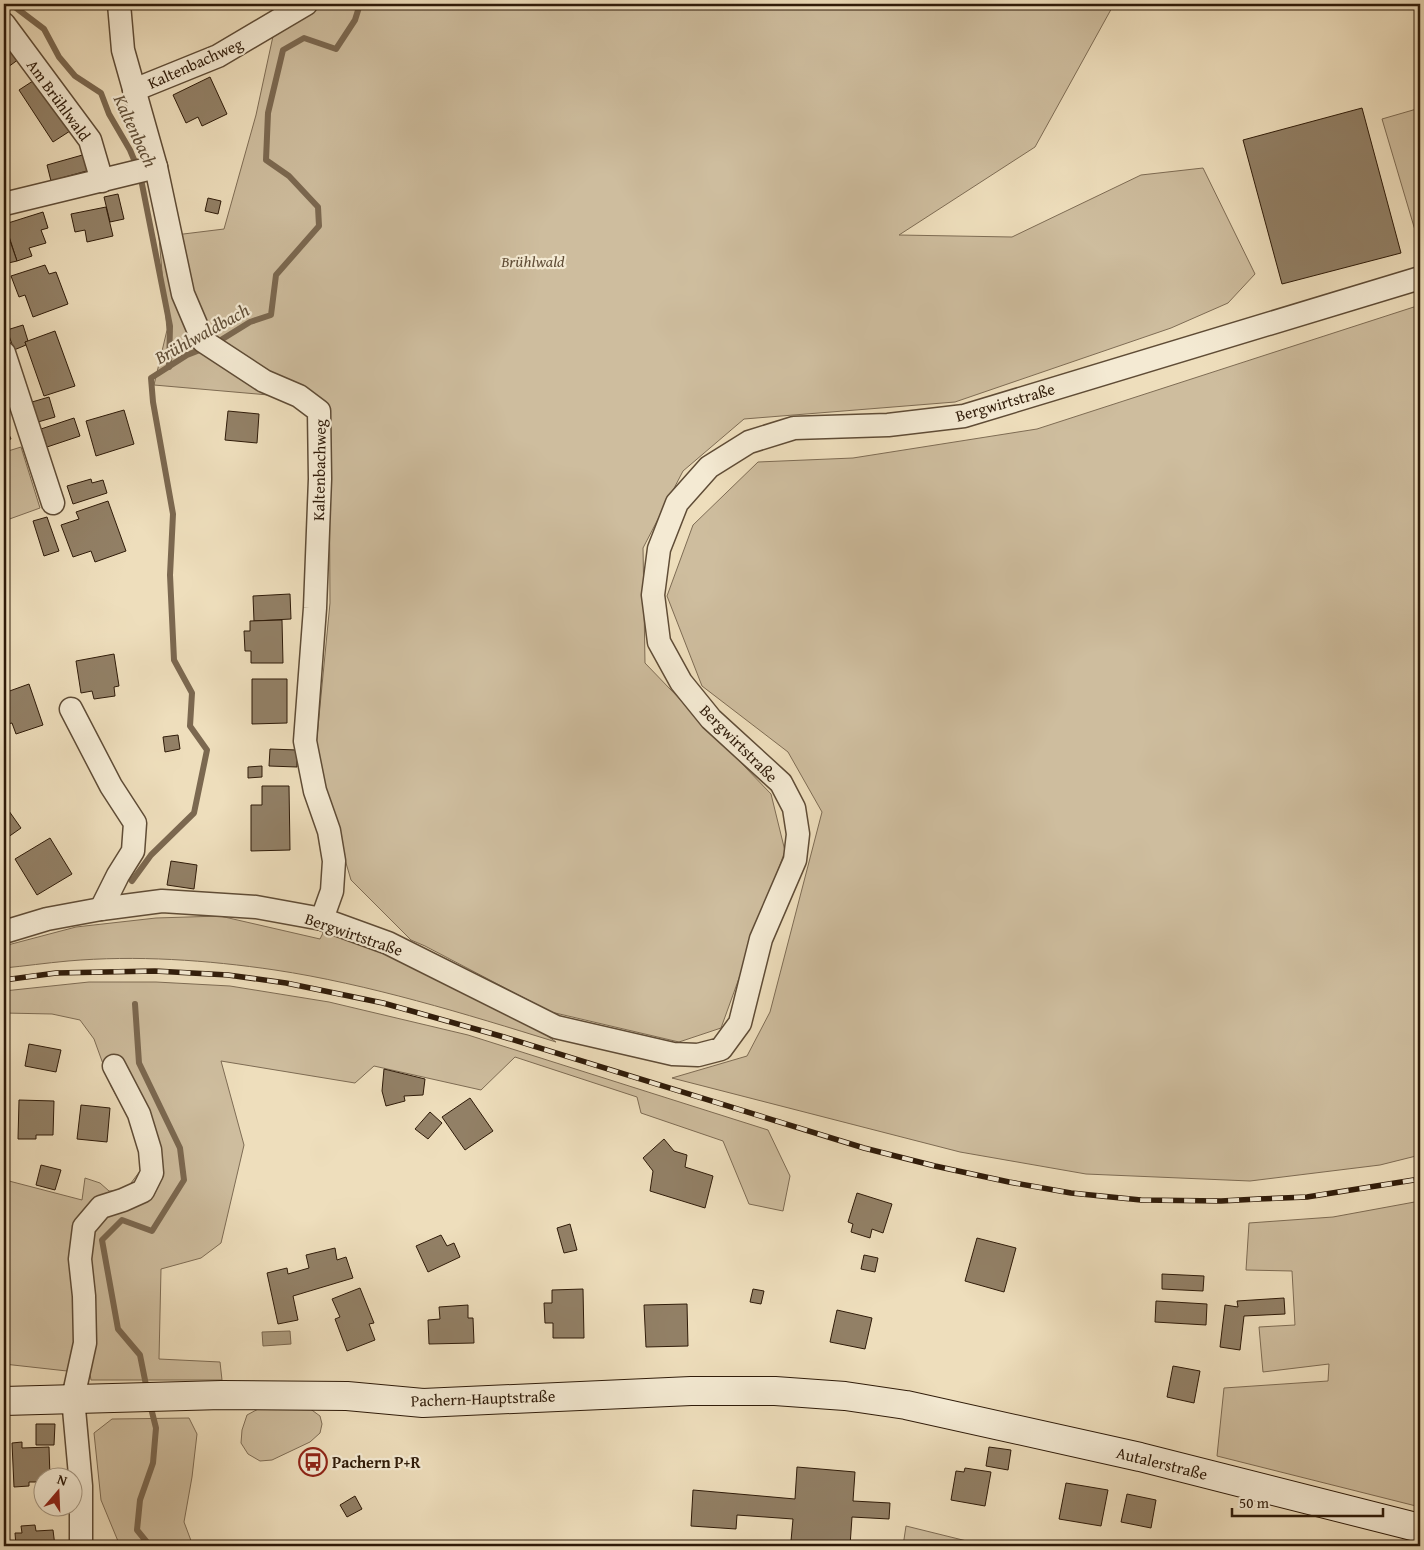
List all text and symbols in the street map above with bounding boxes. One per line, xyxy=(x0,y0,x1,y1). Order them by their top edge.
street label: Kaltenbachweg xyxy=(144,31,246,95)
street label: Am Brühlwald xyxy=(21,54,97,146)
water label: Kaltenbach xyxy=(106,89,164,172)
park label: Brühlwald xyxy=(500,249,565,273)
water label: Brühlwaldbach xyxy=(149,296,254,371)
street label: Bergwirtstraße xyxy=(953,376,1057,428)
street label: Kaltenbachweg xyxy=(306,419,332,521)
street label: Bergwirtstraße xyxy=(694,698,784,788)
street label: Bergwirtstraße xyxy=(302,906,406,962)
street label: Pachern-Hauptstraße xyxy=(410,1383,556,1413)
street label: Autalerstraße xyxy=(1114,1440,1210,1486)
bus stop icon: Pachern P+R xyxy=(298,1447,328,1477)
place label: Pachern P+R xyxy=(332,1450,420,1474)
north arrow xyxy=(32,1468,82,1518)
text: N xyxy=(55,1469,71,1491)
scale bar xyxy=(1232,1485,1383,1517)
text: 50 m xyxy=(1239,1492,1270,1513)

